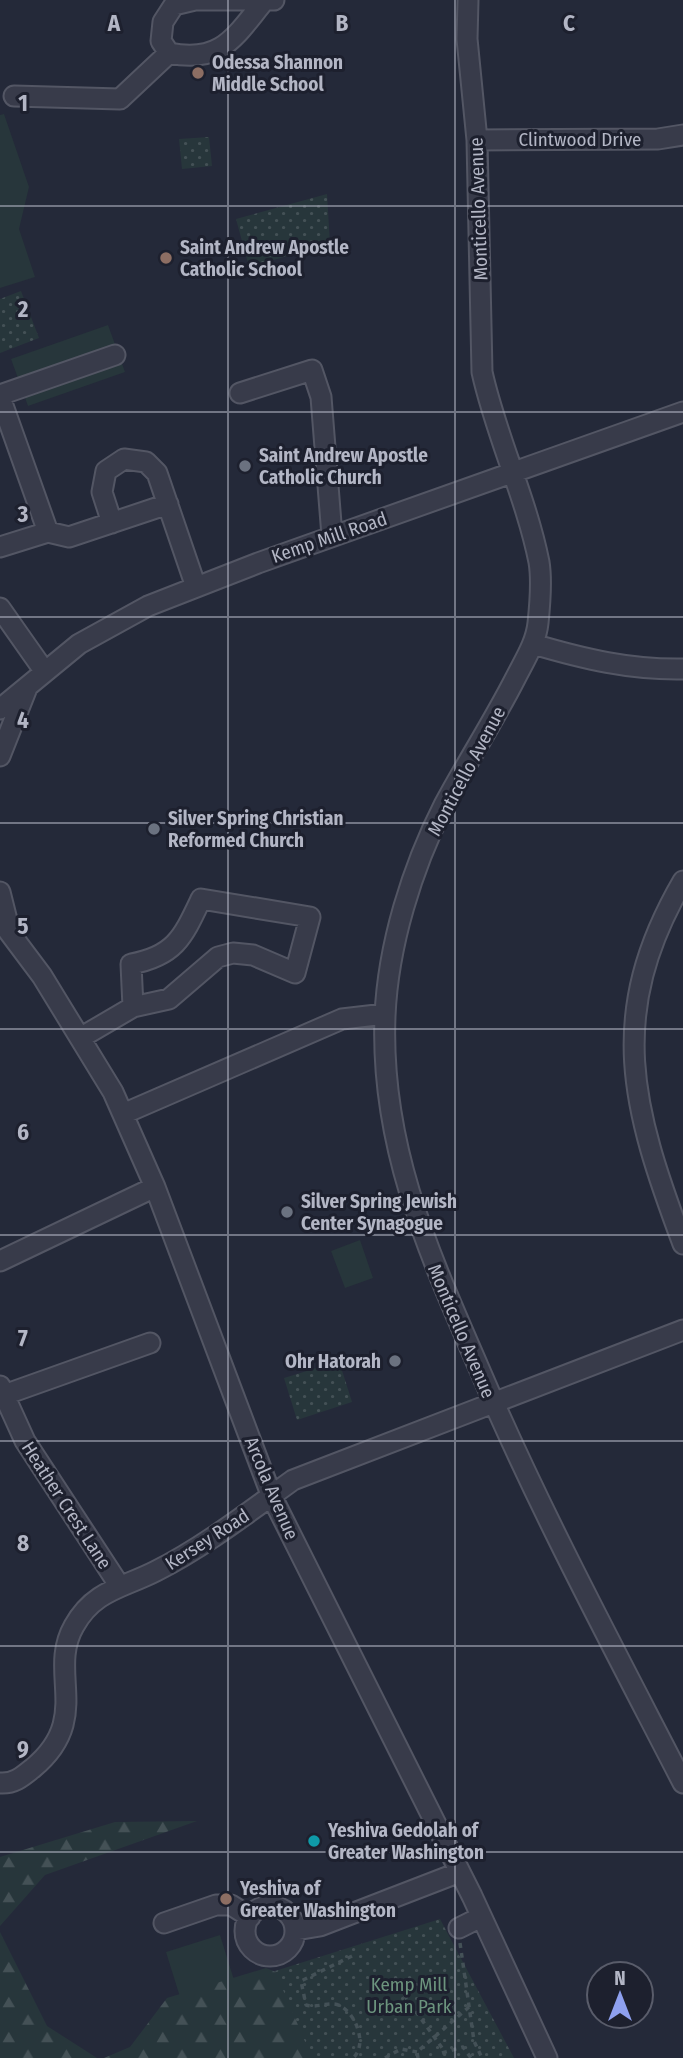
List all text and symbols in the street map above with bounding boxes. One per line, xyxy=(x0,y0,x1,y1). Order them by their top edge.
text: A xyxy=(107,9,121,37)
text: B xyxy=(336,9,349,37)
text: C xyxy=(563,9,575,37)
place label: Odessa Shannon Middle School xyxy=(212,51,343,96)
marker: Odessa Shannon Middle School xyxy=(190,65,206,81)
text: 1 xyxy=(18,89,28,117)
street label: Clintwood Drive xyxy=(519,128,641,151)
street label: Monticello Avenue xyxy=(465,137,492,281)
place label: Saint Andrew Apostle Catholic School xyxy=(180,236,349,281)
marker: Saint Andrew Apostle Catholic School xyxy=(158,250,174,266)
text: 2 xyxy=(17,295,29,323)
place label: Saint Andrew Apostle Catholic Church xyxy=(259,444,428,489)
marker: Saint Andrew Apostle Catholic Church xyxy=(237,458,253,474)
text: 3 xyxy=(17,500,29,528)
street label: Kemp Mill Road xyxy=(268,507,390,568)
street label: Monticello Avenue xyxy=(423,703,510,840)
text: 4 xyxy=(17,706,29,734)
place label: Silver Spring Christian Reformed Church xyxy=(168,807,343,852)
marker: Silver Spring Christian Reformed Church xyxy=(146,821,162,837)
text: 5 xyxy=(17,912,29,940)
text: 6 xyxy=(17,1118,29,1146)
place label: Silver Spring Jewish Center Synagogue xyxy=(301,1190,457,1235)
marker: Silver Spring Jewish Center Synagogue xyxy=(279,1204,295,1220)
street label: Monticello Avenue xyxy=(423,1261,500,1402)
text: 7 xyxy=(18,1324,28,1352)
place label: Ohr Hatorah xyxy=(285,1350,381,1373)
marker: Ohr Hatorah xyxy=(387,1353,403,1369)
street label: Arcola Avenue xyxy=(240,1433,304,1543)
street label: Heather Crest Lane xyxy=(17,1437,116,1573)
street label: Kersey Road xyxy=(161,1504,253,1575)
text: 8 xyxy=(17,1529,29,1557)
text: 9 xyxy=(17,1735,29,1763)
place label: Yeshiva Gedolah of Greater Washington xyxy=(327,1819,484,1864)
marker: Yeshiva Gedolah of Greater Washington xyxy=(306,1833,322,1849)
place label: Yeshiva of Greater Washington xyxy=(239,1877,396,1922)
marker: Yeshiva of Greater Washington xyxy=(218,1891,234,1907)
north arrow xyxy=(585,1960,655,2030)
text: N xyxy=(614,1967,626,1990)
park label: Kemp Mill Urban Park xyxy=(366,1973,452,2018)

